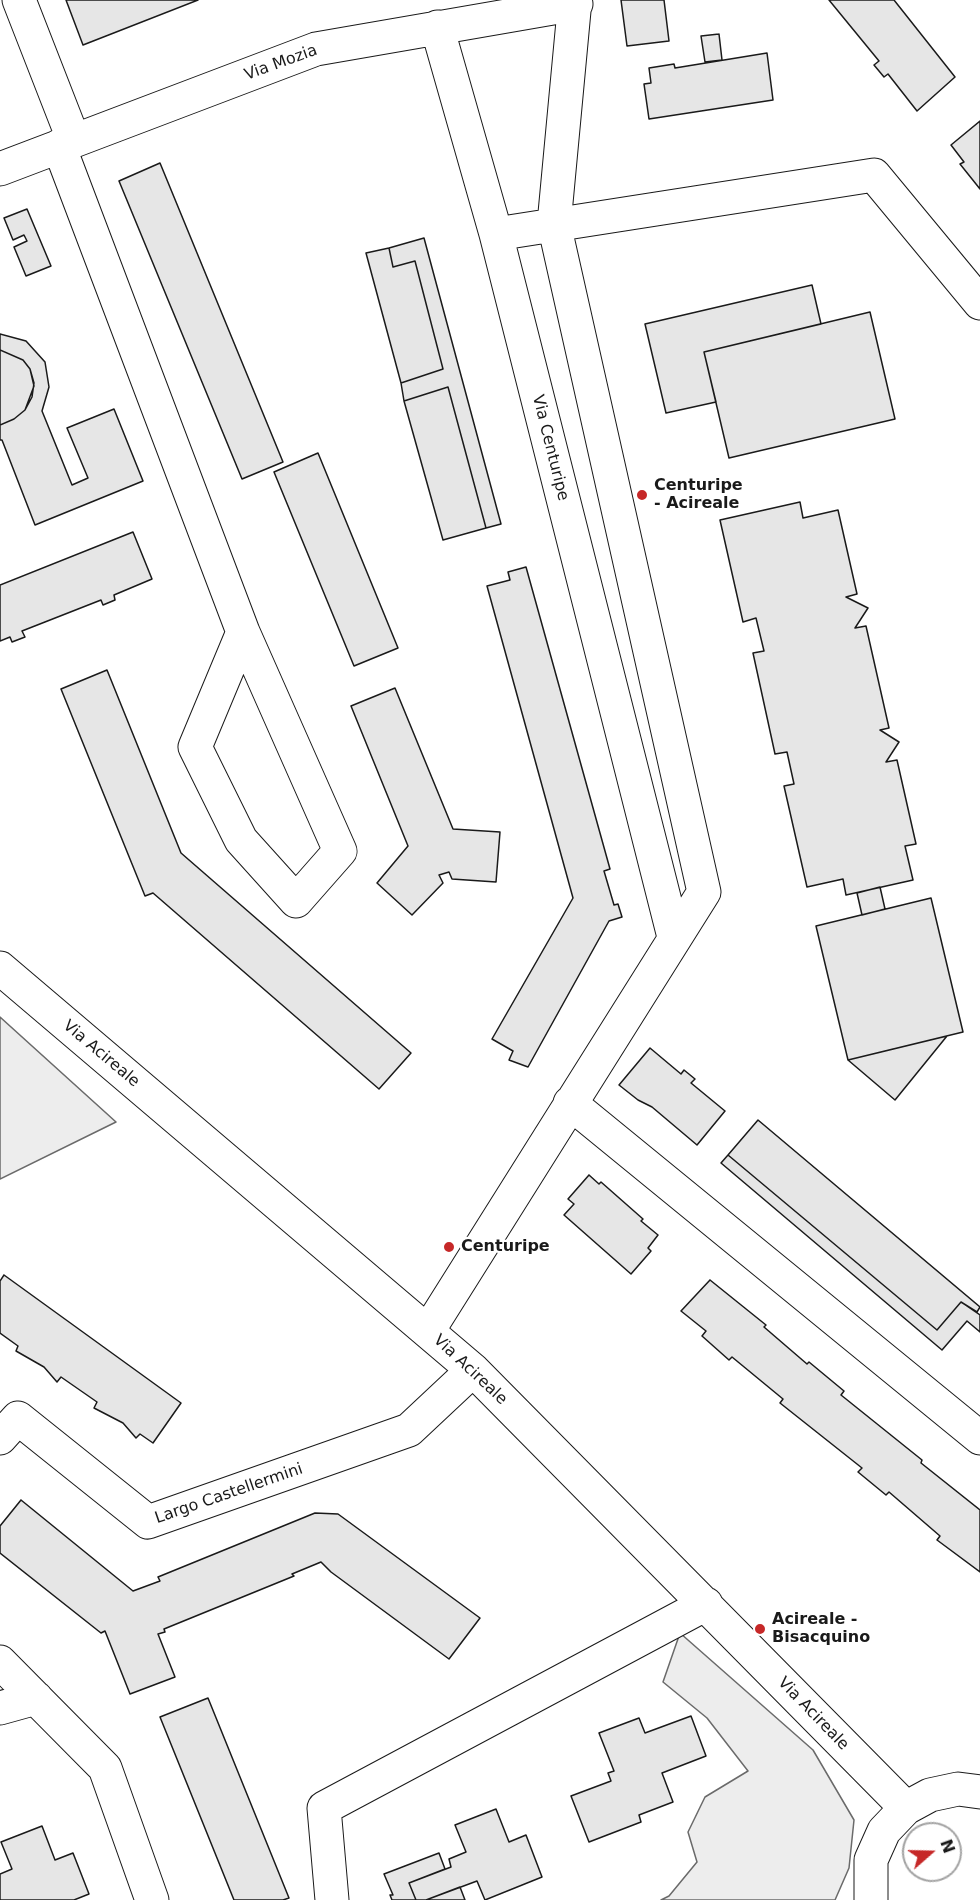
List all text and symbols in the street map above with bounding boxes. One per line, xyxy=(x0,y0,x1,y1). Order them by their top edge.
street label: Via Mozia xyxy=(242,41,320,85)
street label: Via Centuripe xyxy=(528,393,572,503)
place label: Centuripe - Acireale xyxy=(654,476,743,514)
marker: Centuripe - Acireale xyxy=(635,488,649,502)
street label: Via Acireale xyxy=(59,1016,143,1092)
place label: Centuripe xyxy=(461,1237,550,1257)
marker: Centuripe xyxy=(442,1240,456,1254)
street label: Via Acireale xyxy=(429,1331,511,1409)
street label: Largo Castellermini xyxy=(153,1460,305,1528)
place label: Acireale - Bisacquino xyxy=(772,1610,870,1648)
marker: Acireale - Bisacquino xyxy=(753,1622,767,1636)
street label: Via Acireale xyxy=(773,1674,853,1754)
north arrow xyxy=(902,1822,962,1882)
text: N xyxy=(936,1837,959,1856)

